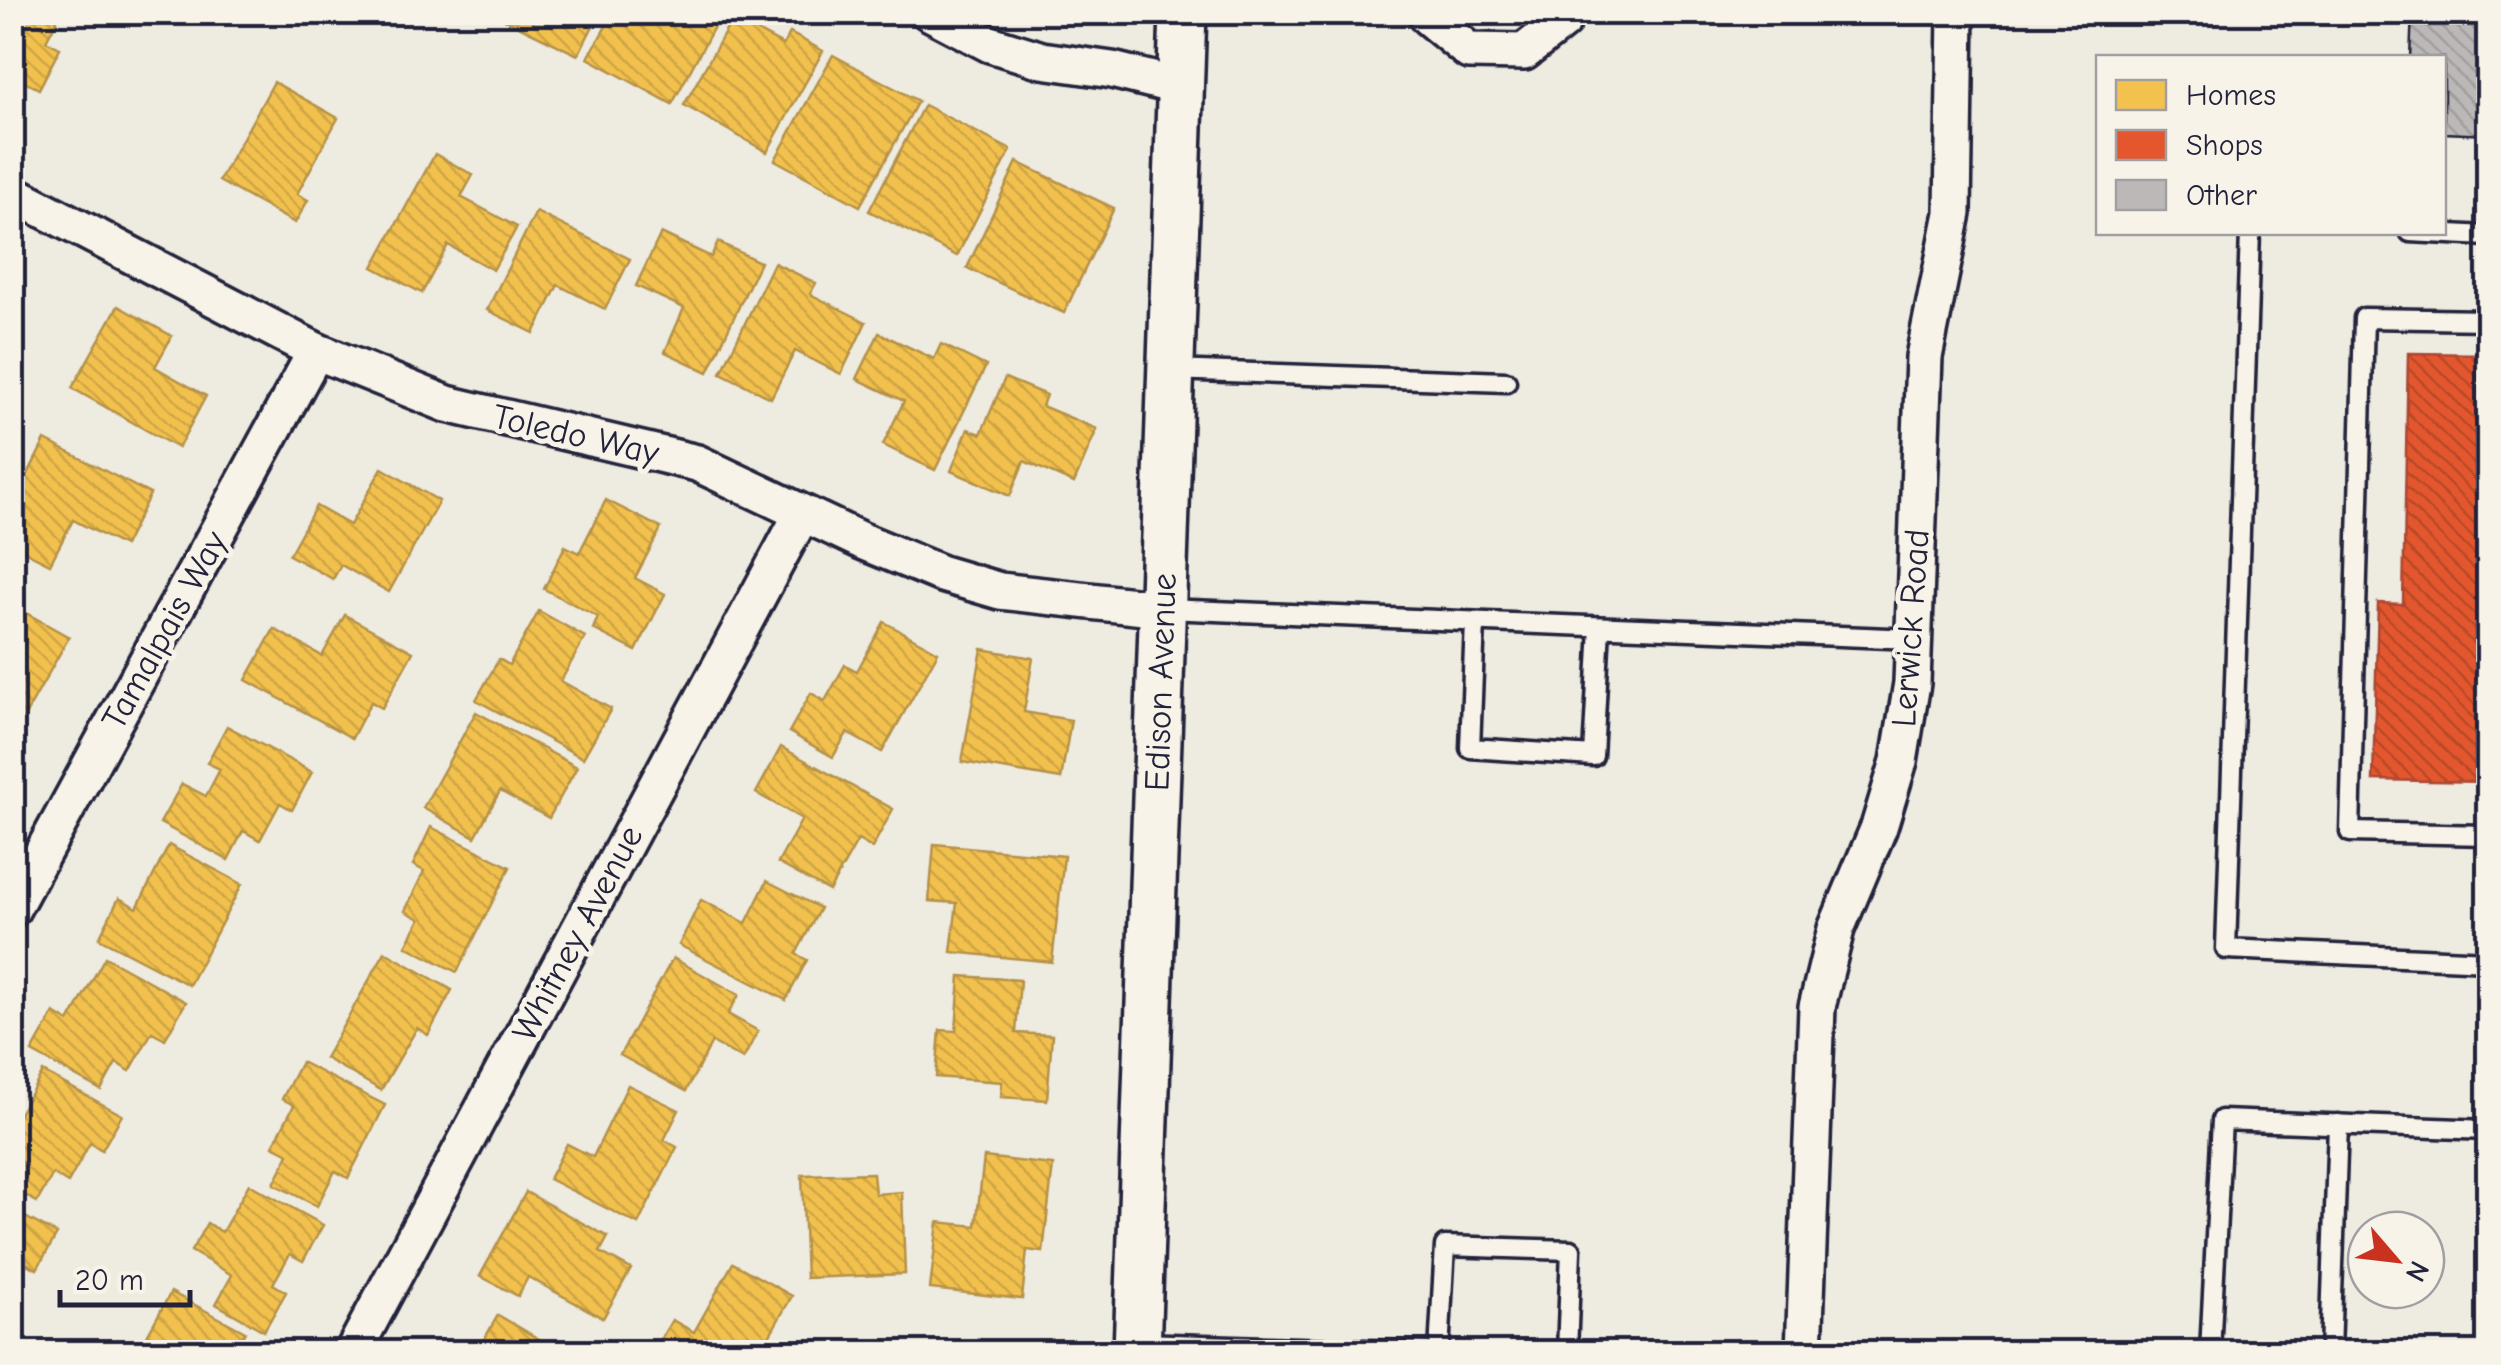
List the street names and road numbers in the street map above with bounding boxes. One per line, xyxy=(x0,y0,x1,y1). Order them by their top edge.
street label: Toledo Way xyxy=(489,395,663,474)
street label: Tamalpais Way xyxy=(93,524,236,737)
street label: Lerwick Road xyxy=(1883,528,1938,728)
street label: Edison Avenue xyxy=(1136,572,1185,792)
street label: Whitney Avenue xyxy=(504,819,651,1048)

